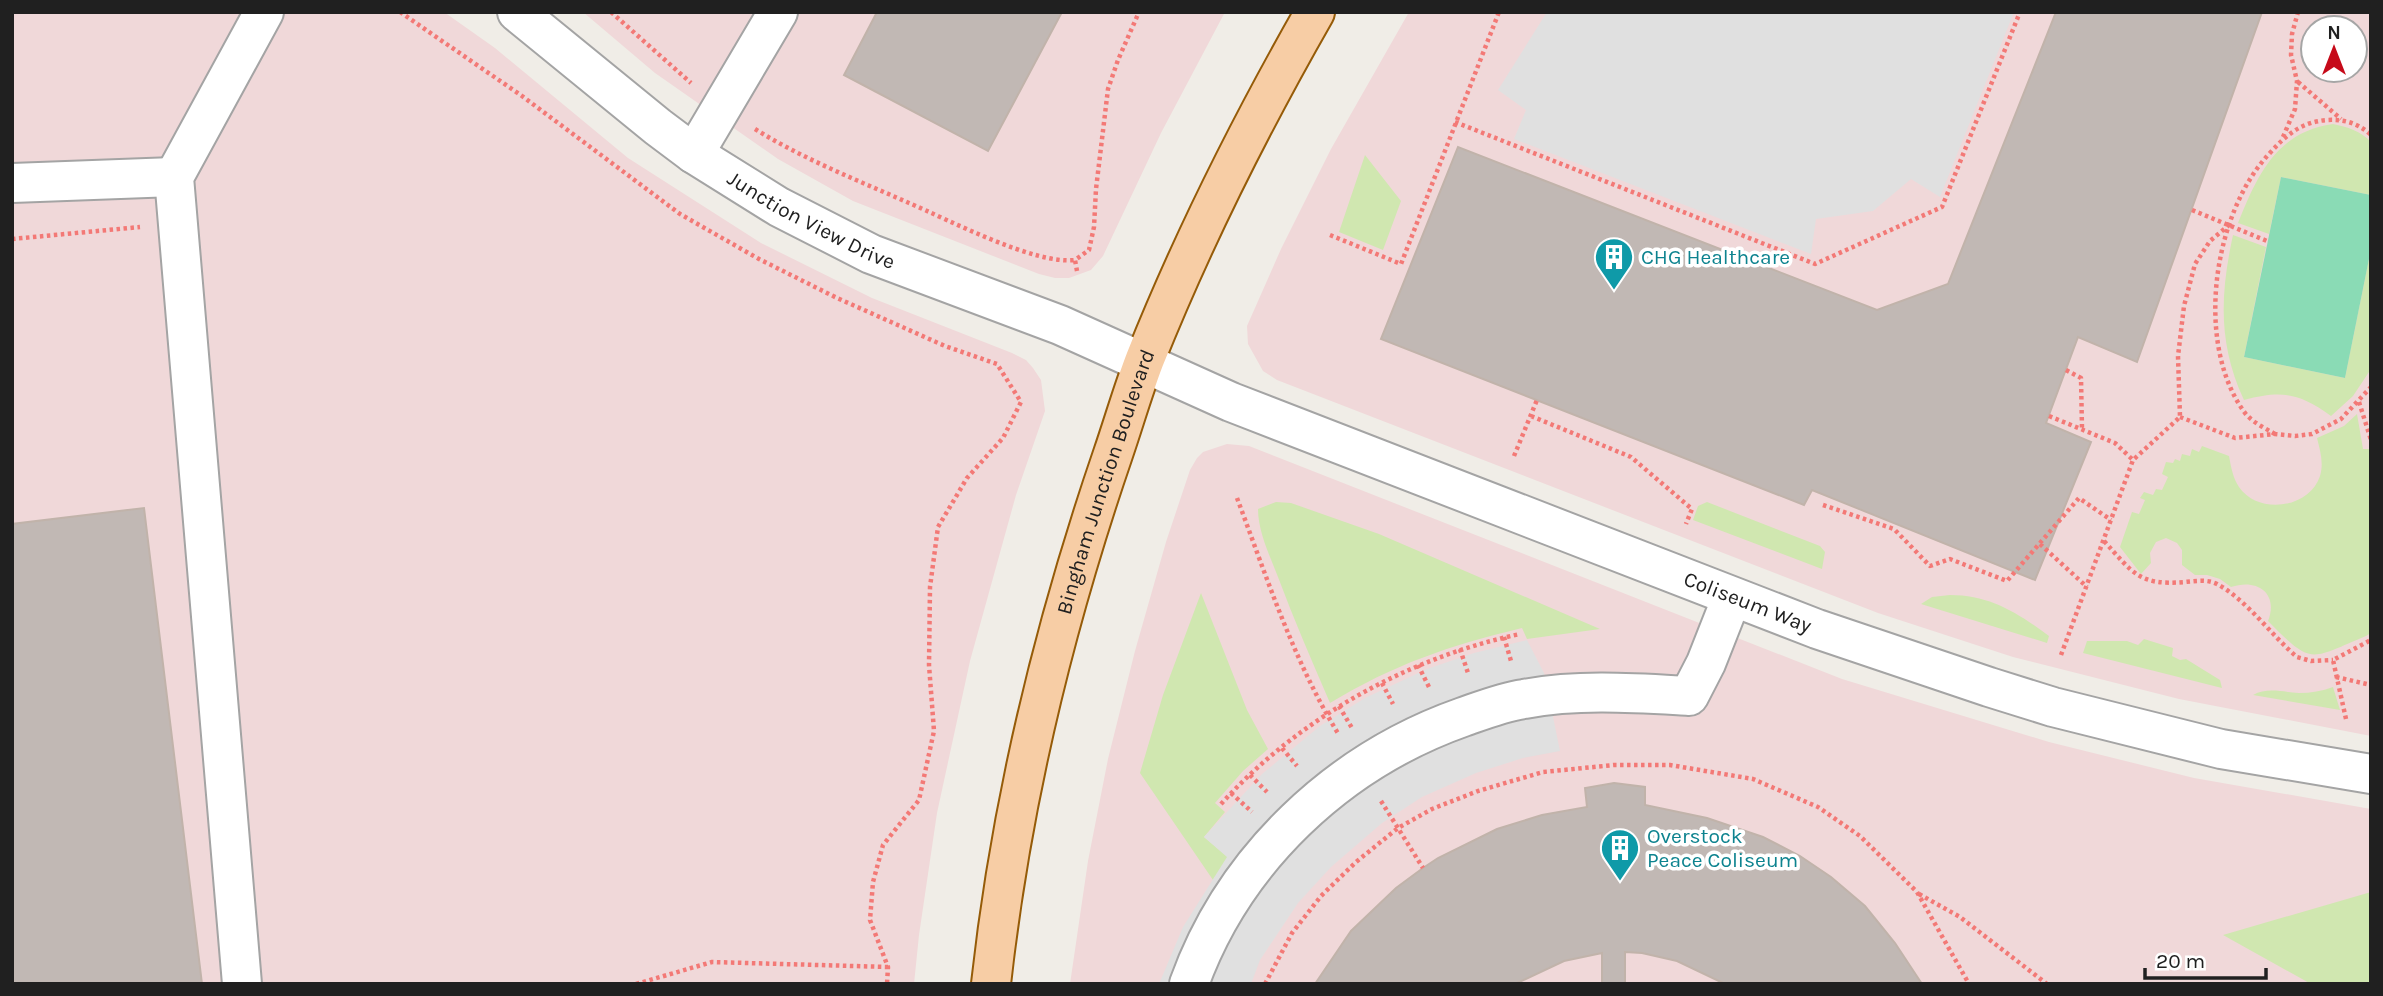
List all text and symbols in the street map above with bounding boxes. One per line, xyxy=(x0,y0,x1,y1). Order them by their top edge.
north arrow xyxy=(2299,14,2369,84)
text: N xyxy=(2327,22,2341,44)
street label: Junction View Drive xyxy=(723,166,898,274)
building icon: CHG Healthcare xyxy=(1593,236,1635,291)
place label: CHG Healthcare xyxy=(1641,245,1790,269)
street label: Bingham Junction Boulevard xyxy=(1052,346,1160,617)
street label: Coliseum Way xyxy=(1680,567,1815,638)
place label: Overstock Peace Coliseum xyxy=(1647,824,1798,872)
building icon: Overstock Peace Coliseum xyxy=(1599,827,1641,882)
scale bar xyxy=(2145,936,2266,980)
text: 20 m xyxy=(2156,949,2205,973)

